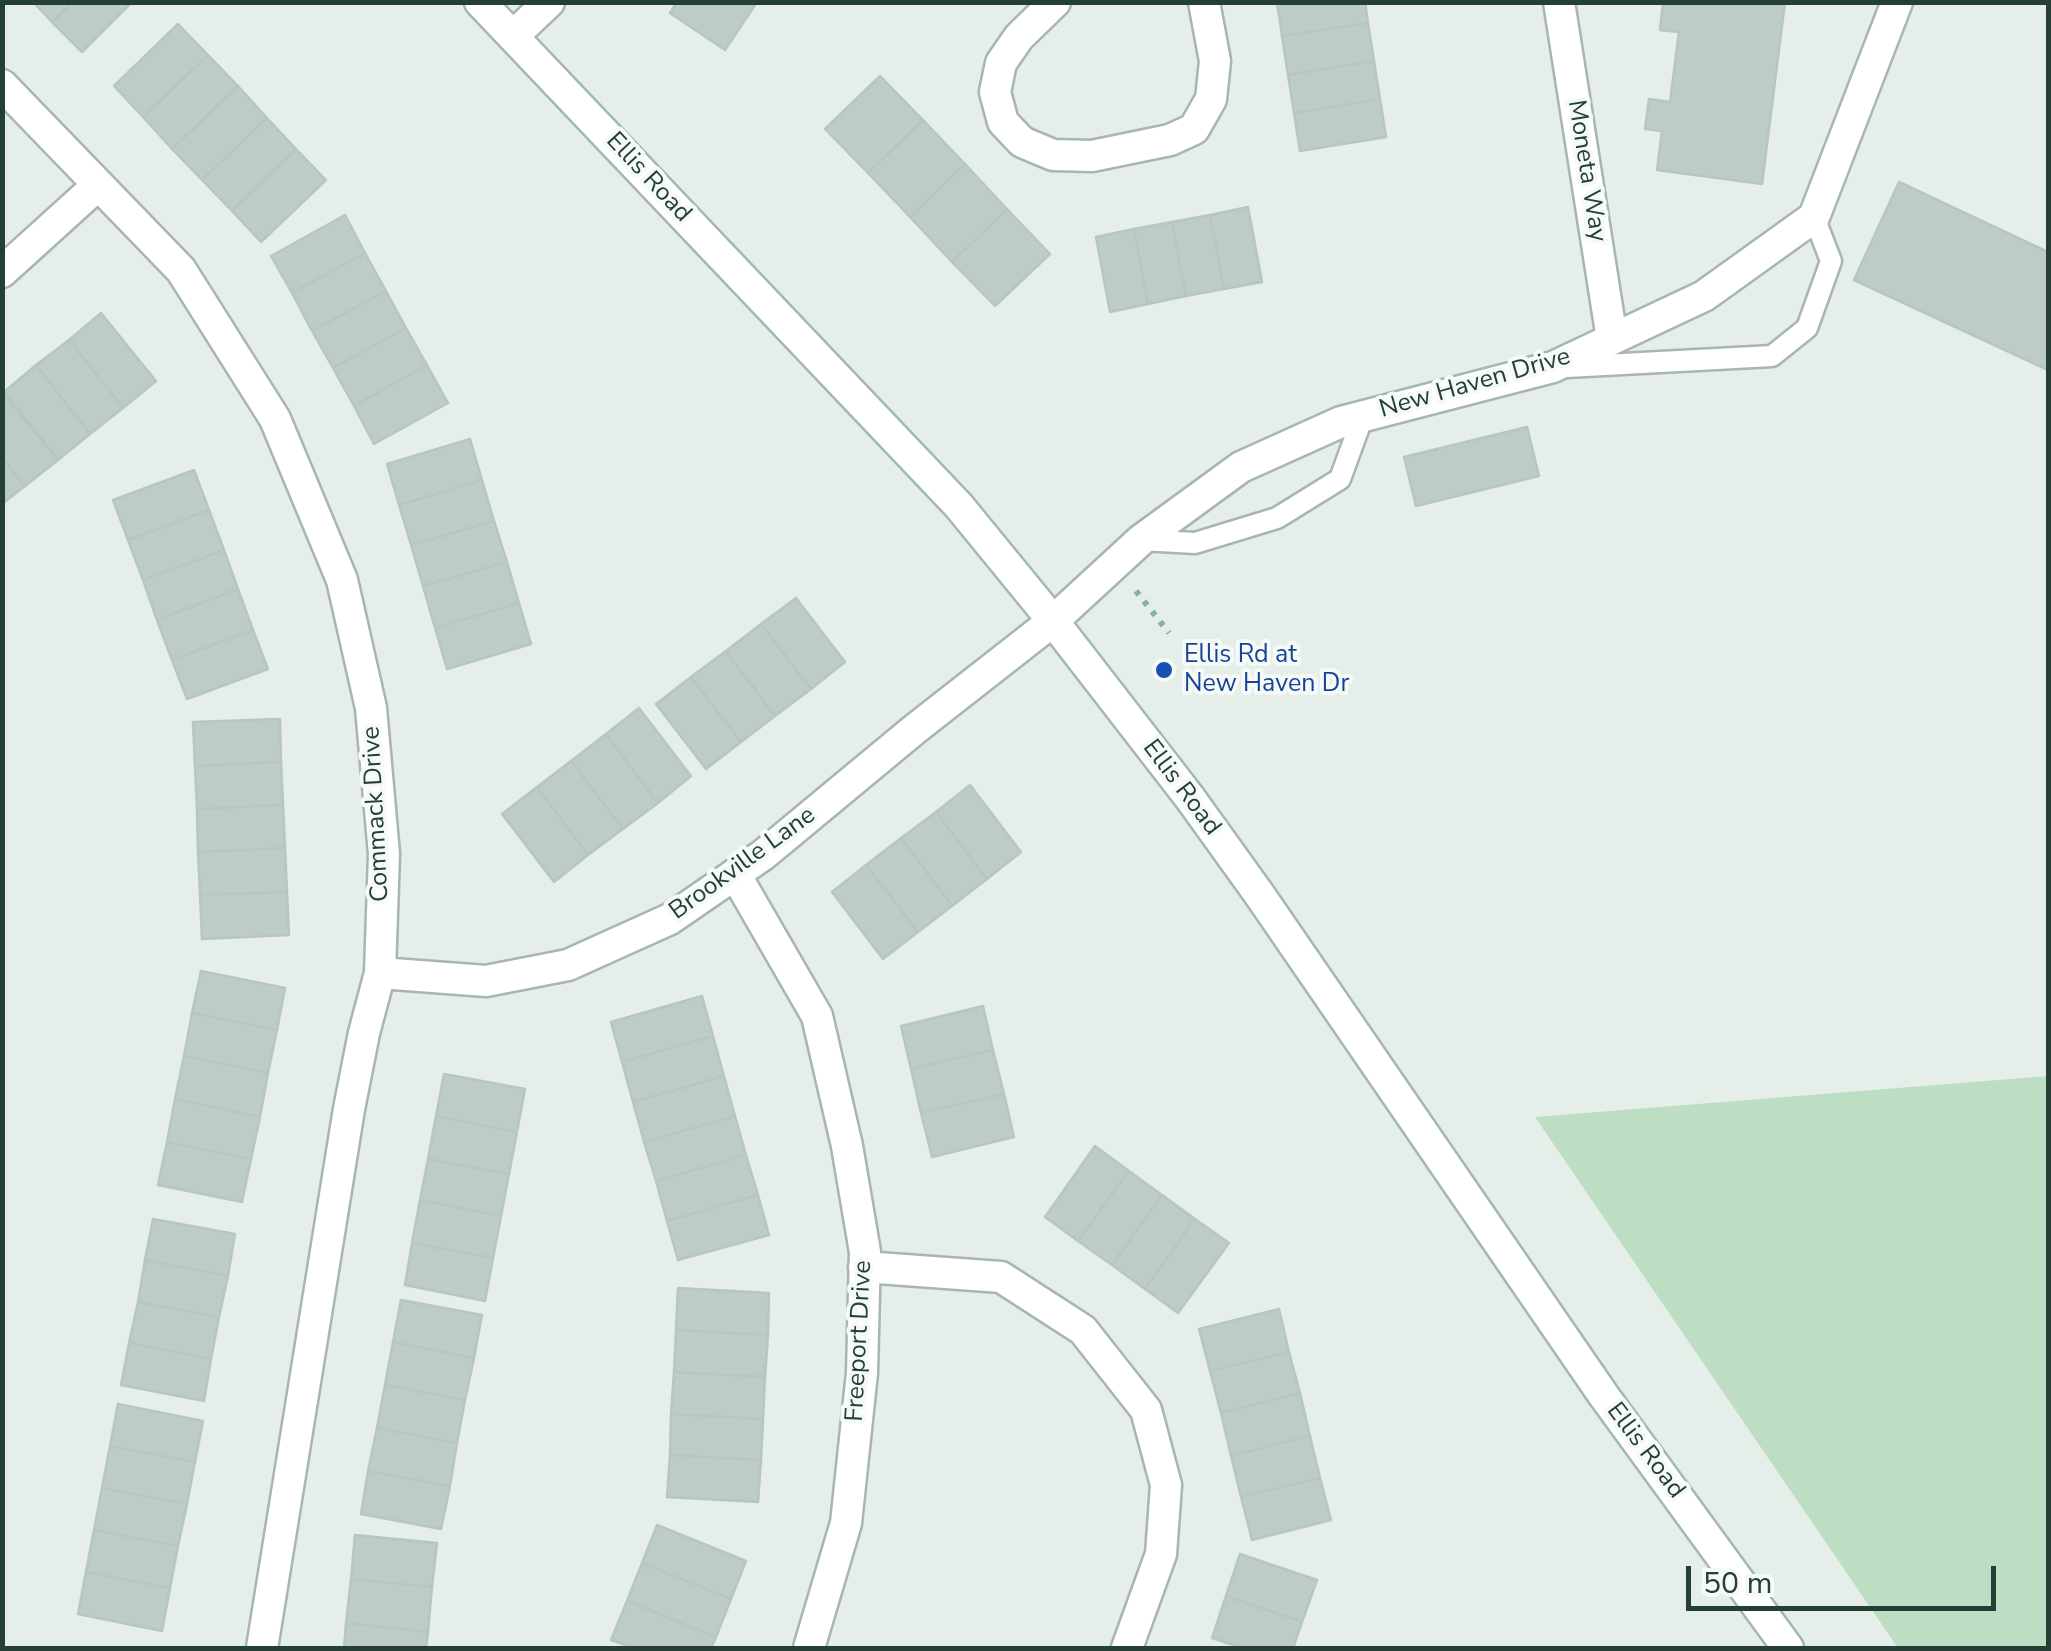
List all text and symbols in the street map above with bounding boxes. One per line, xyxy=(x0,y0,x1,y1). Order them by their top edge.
street label: Moneta Way xyxy=(1560,98,1612,244)
street label: Ellis Road xyxy=(599,127,697,229)
street label: New Haven Drive xyxy=(1376,342,1574,426)
place label: Ellis Rd at New Haven Dr xyxy=(1184,641,1349,700)
marker: Ellis Rd at New Haven Dr xyxy=(1153,659,1175,681)
street label: Commack Drive xyxy=(357,725,397,903)
street label: Ellis Road xyxy=(1135,734,1227,842)
street label: Brookville Lane xyxy=(664,801,822,927)
street label: Freeport Drive xyxy=(841,1260,879,1422)
street label: Ellis Road xyxy=(1599,1397,1691,1505)
scale bar xyxy=(1691,1546,2001,1608)
text: 50 m xyxy=(1703,1563,1772,1604)

